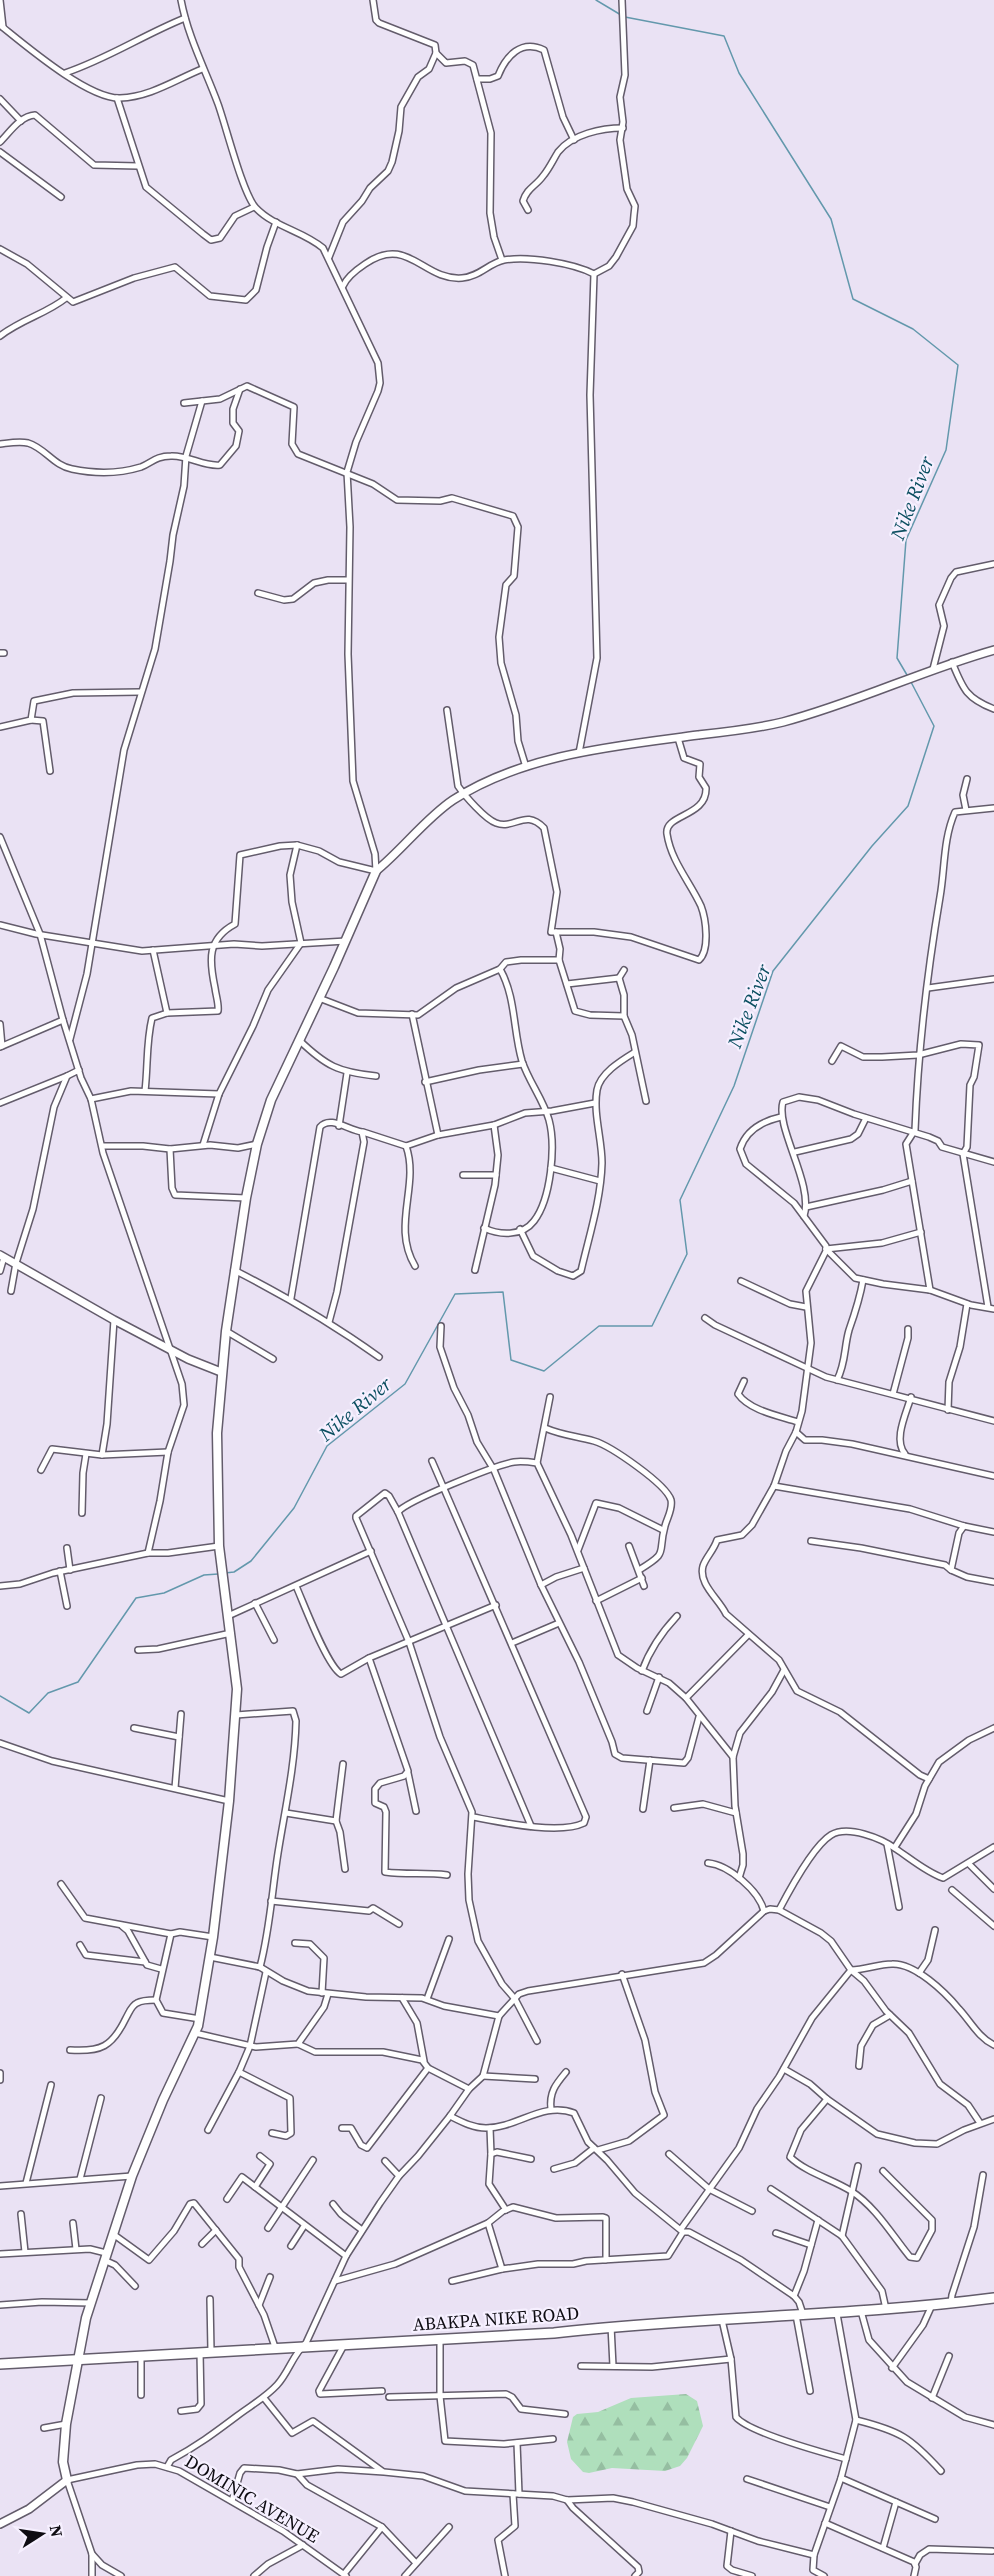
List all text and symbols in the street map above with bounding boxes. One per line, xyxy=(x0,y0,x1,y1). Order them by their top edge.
water label: Nike River xyxy=(883,451,941,545)
water label: Nike River xyxy=(720,959,778,1053)
water label: Nike River xyxy=(312,1370,398,1448)
street label: ABAKPA NIKE ROAD xyxy=(412,2300,580,2337)
street label: DOMINIC AVENUE xyxy=(180,2449,324,2549)
north arrow xyxy=(12,2504,72,2564)
text: N xyxy=(45,2523,69,2539)

